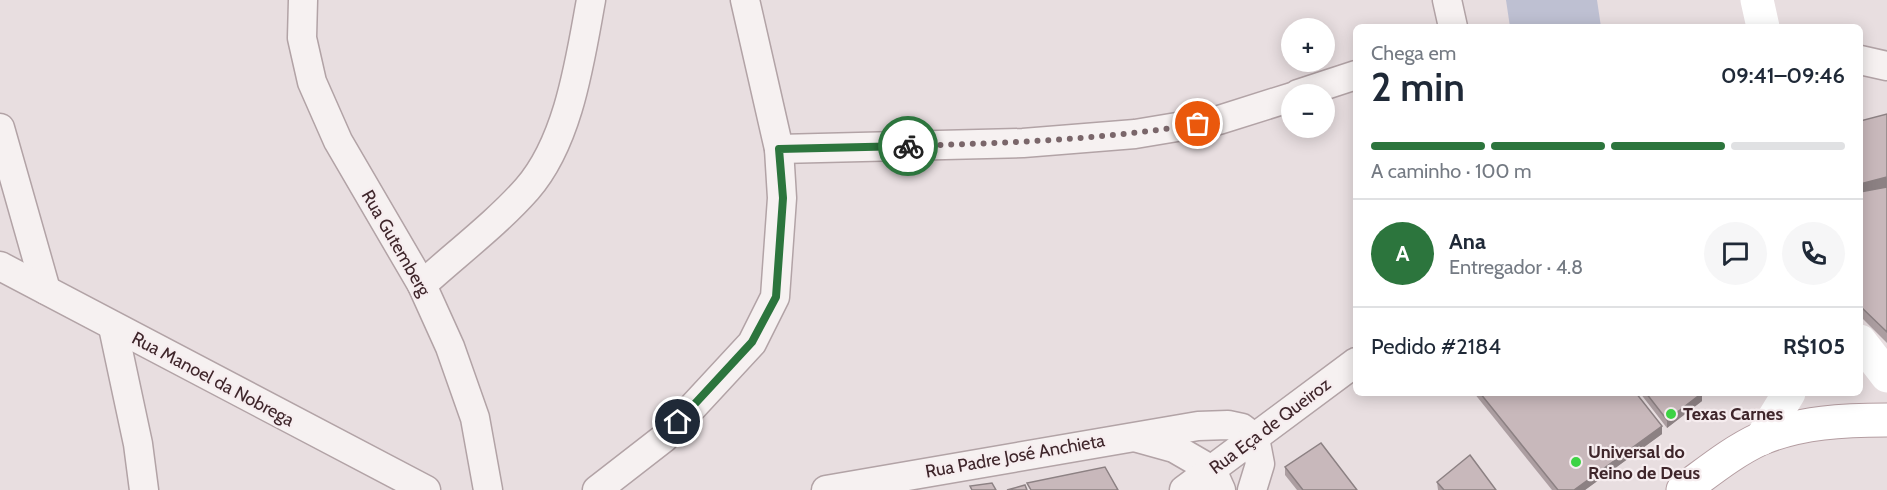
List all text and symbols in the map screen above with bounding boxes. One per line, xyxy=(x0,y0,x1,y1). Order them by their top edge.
map controls xyxy=(1281,18,1335,138)
button: + xyxy=(1281,18,1335,72)
text: Chega em xyxy=(1371,41,1456,65)
text: 09:41–09:46 xyxy=(1721,62,1845,89)
text: 2 min xyxy=(1371,63,1465,111)
button: − xyxy=(1281,84,1335,138)
pin xyxy=(1172,98,1223,149)
icon: bag xyxy=(1181,107,1214,140)
courier xyxy=(878,116,938,176)
icon: bike xyxy=(892,130,925,163)
text: A caminho · 100 m xyxy=(1371,159,1532,183)
street label: Rua Gutemberg xyxy=(357,186,436,301)
button: chat xyxy=(1704,222,1767,285)
button: phone xyxy=(1782,222,1845,285)
text: Ana xyxy=(1449,228,1486,255)
text: A xyxy=(1396,240,1409,267)
text: Entregador · 4.8 xyxy=(1449,255,1583,279)
street label: Rua Manoel da Nobrega xyxy=(128,327,298,431)
text: Pedido #2184 xyxy=(1371,333,1501,360)
text: R$105 xyxy=(1783,333,1845,360)
street label: Rua Eça de Queiroz xyxy=(1205,373,1336,479)
pin xyxy=(652,396,703,447)
place label: Texas Carnes xyxy=(1683,403,1783,425)
icon: home xyxy=(661,405,694,438)
marker: Texas Carnes xyxy=(1664,407,1678,421)
street label: Rua Padre José Anchieta xyxy=(924,429,1107,483)
place label: Universal do Reino de Deus xyxy=(1588,441,1700,484)
marker: Universal do Reino de Deus xyxy=(1569,455,1583,469)

